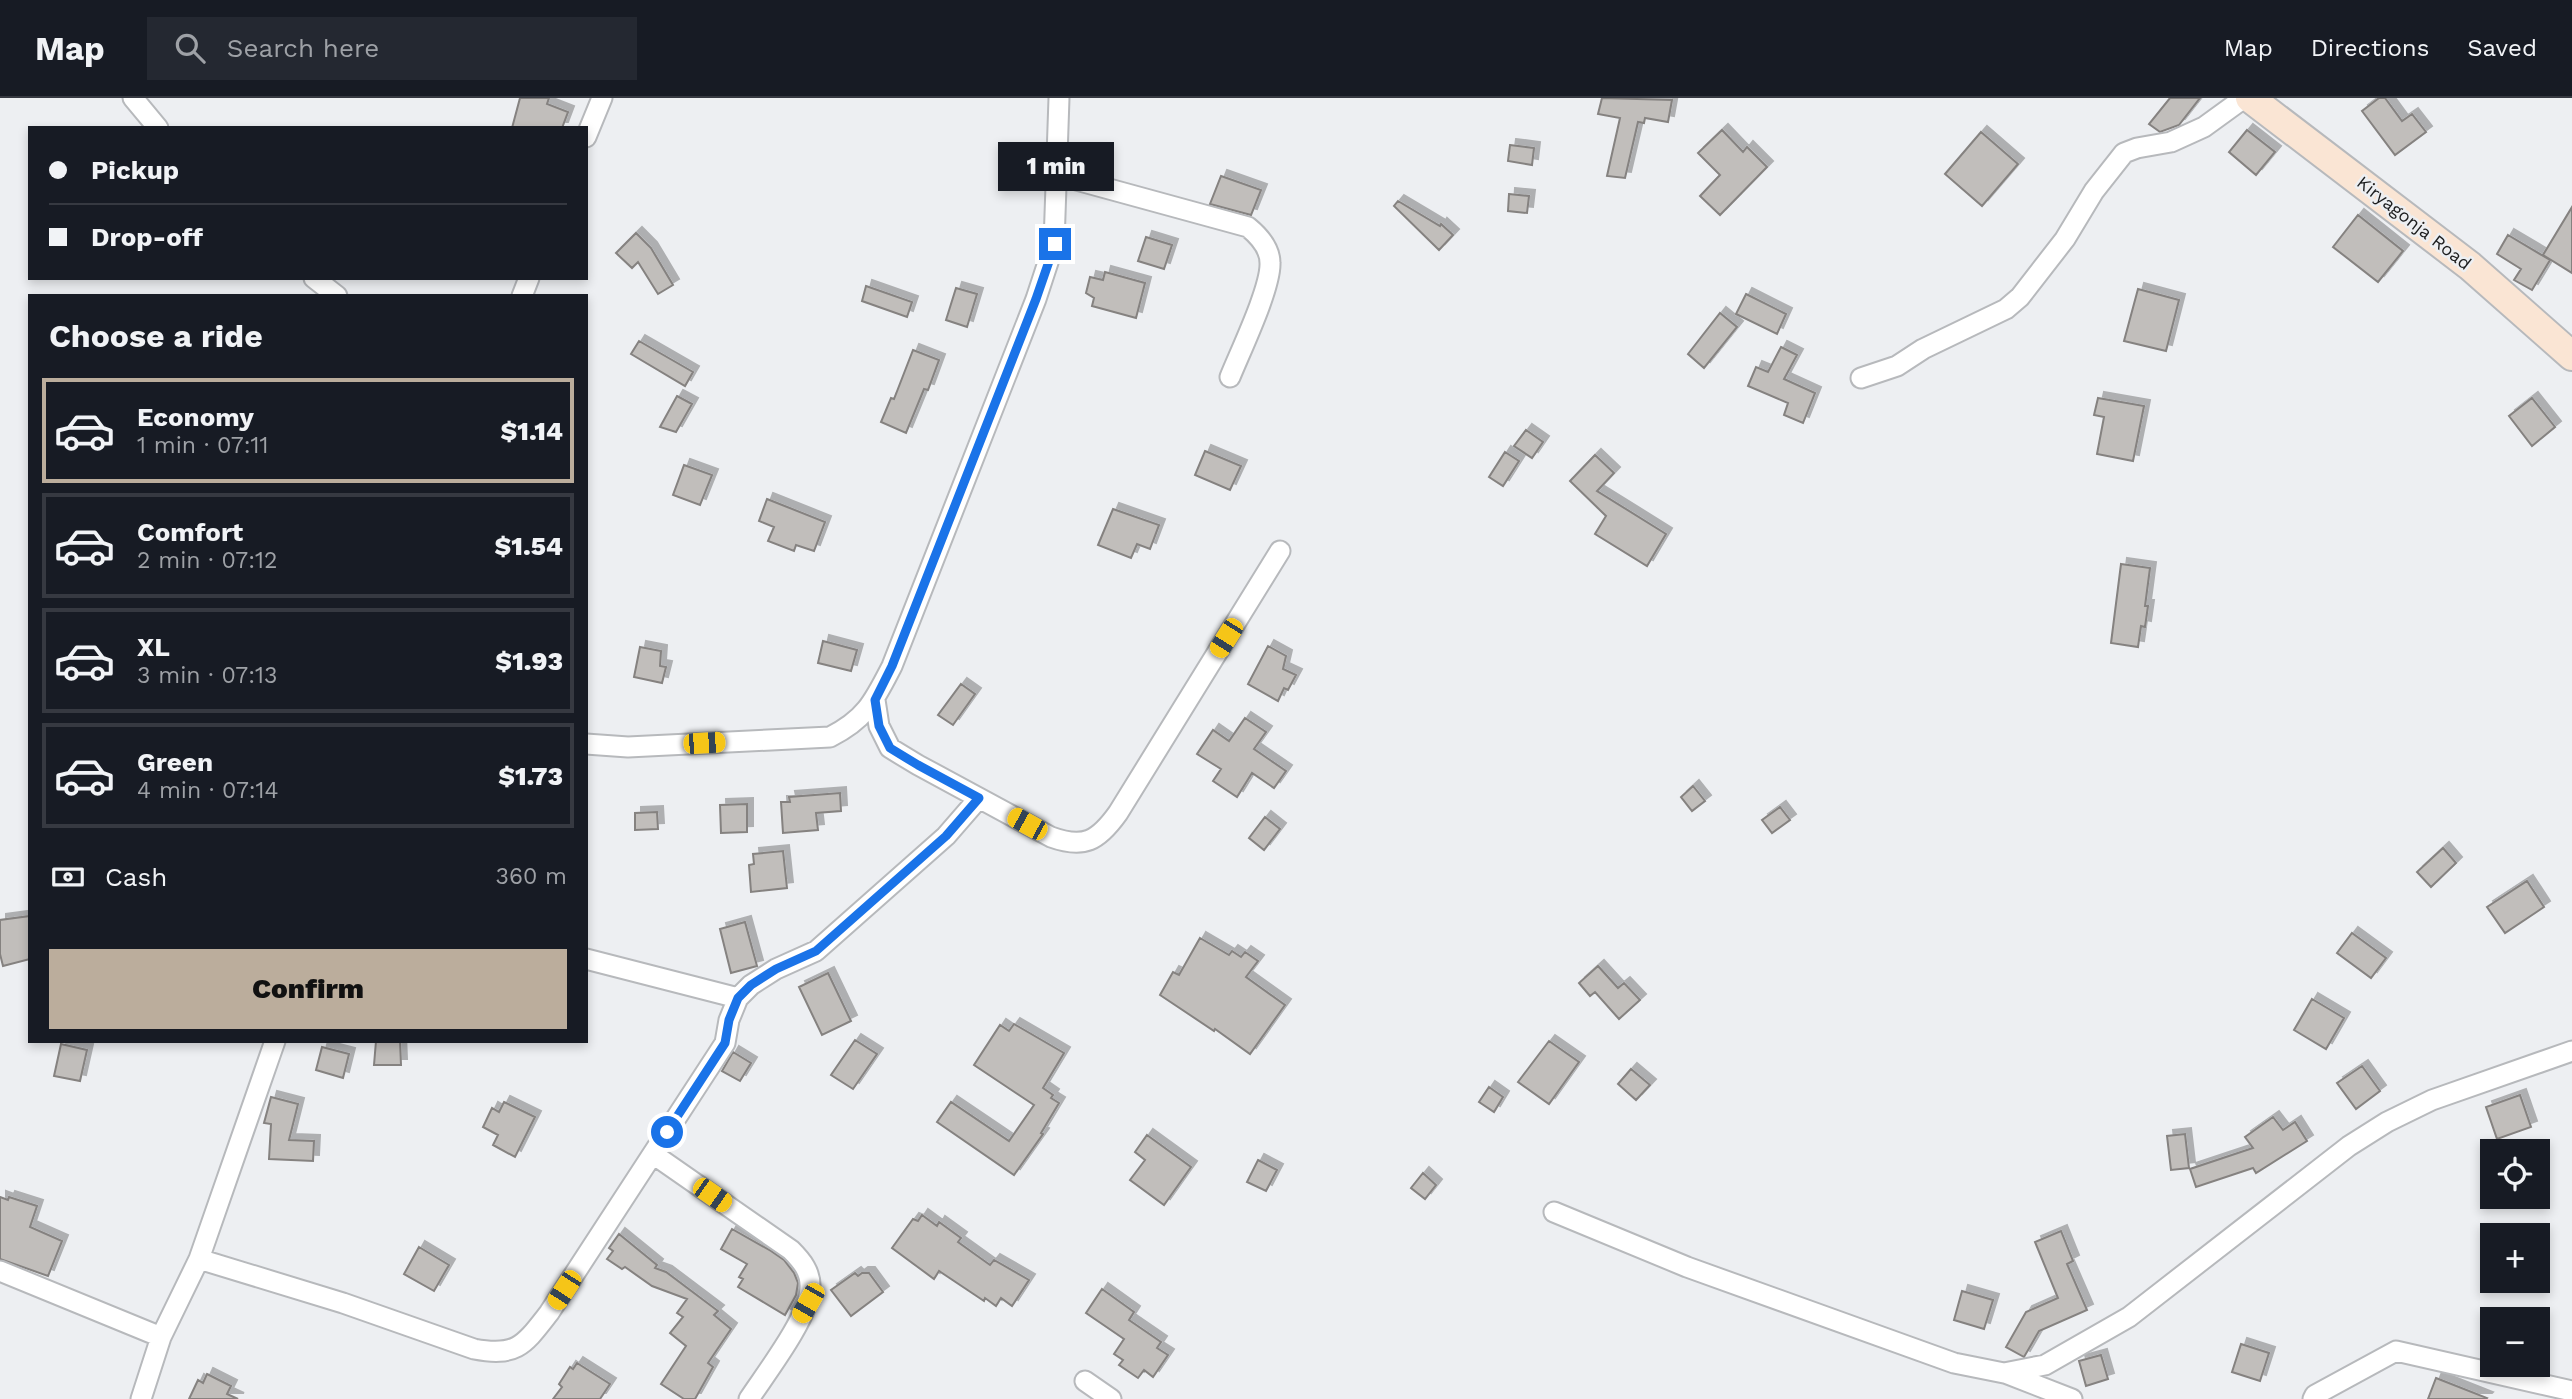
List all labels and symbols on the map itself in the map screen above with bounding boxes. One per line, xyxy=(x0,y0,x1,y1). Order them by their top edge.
callout: 1 min xyxy=(997,142,1113,192)
street label: Kiryagonja Road xyxy=(2353,171,2476,274)
route end xyxy=(1039,228,1071,260)
car xyxy=(1206,615,1247,661)
car xyxy=(683,731,726,755)
car xyxy=(1004,805,1051,843)
route start xyxy=(651,1116,683,1148)
car xyxy=(689,1174,736,1216)
car xyxy=(544,1267,585,1313)
car xyxy=(789,1280,828,1326)

